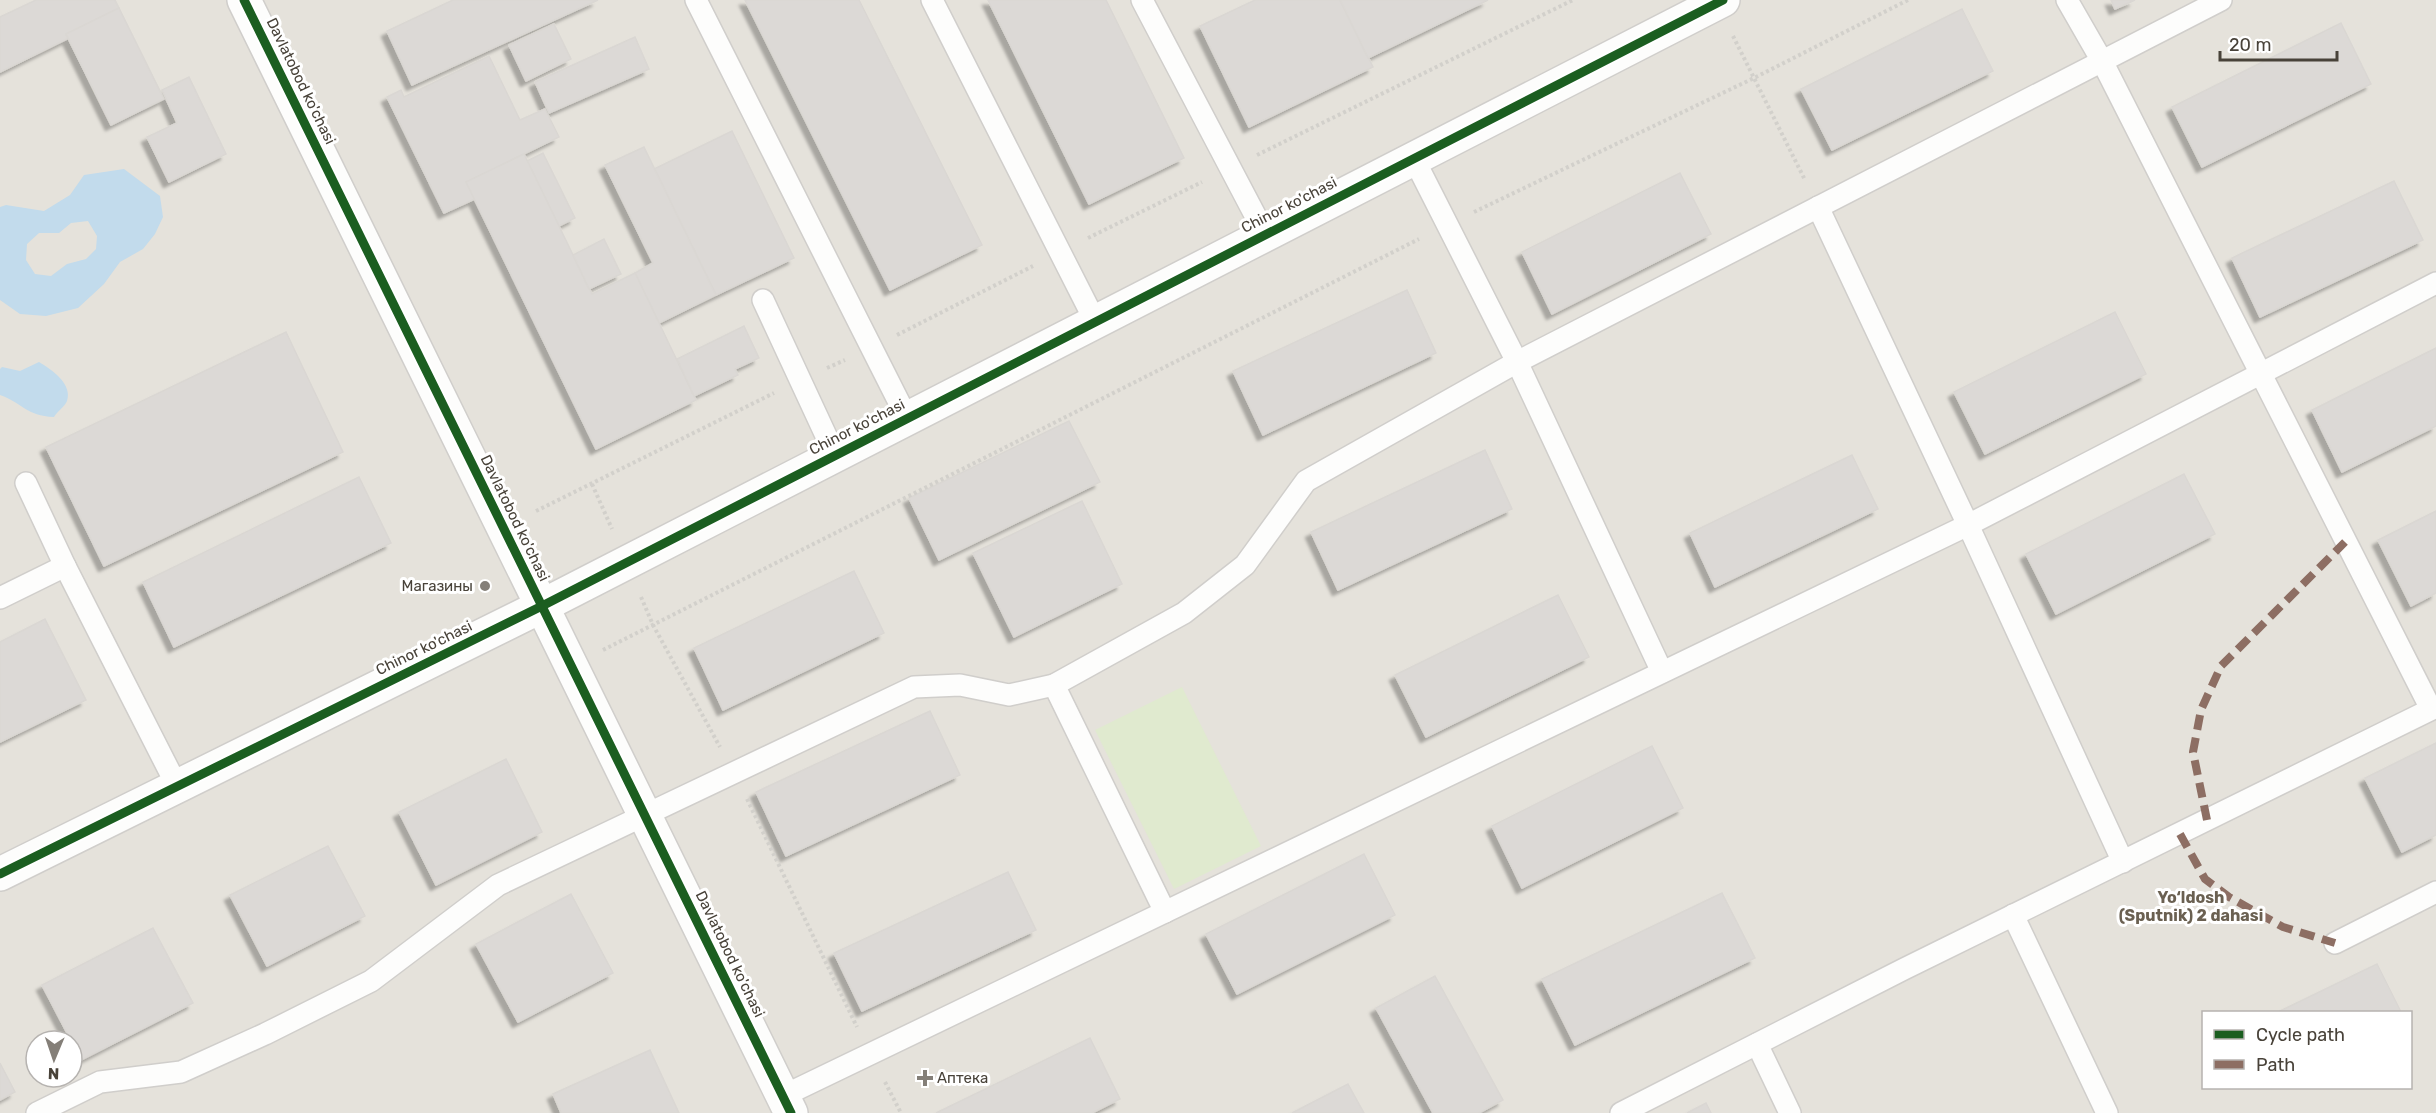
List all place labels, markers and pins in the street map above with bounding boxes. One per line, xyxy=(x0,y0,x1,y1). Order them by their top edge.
place label: Магазины xyxy=(402,577,473,595)
marker: Магазины xyxy=(478,579,492,593)
place label: Аптека xyxy=(937,1069,988,1087)
marker: Аптека xyxy=(918,1071,932,1085)

